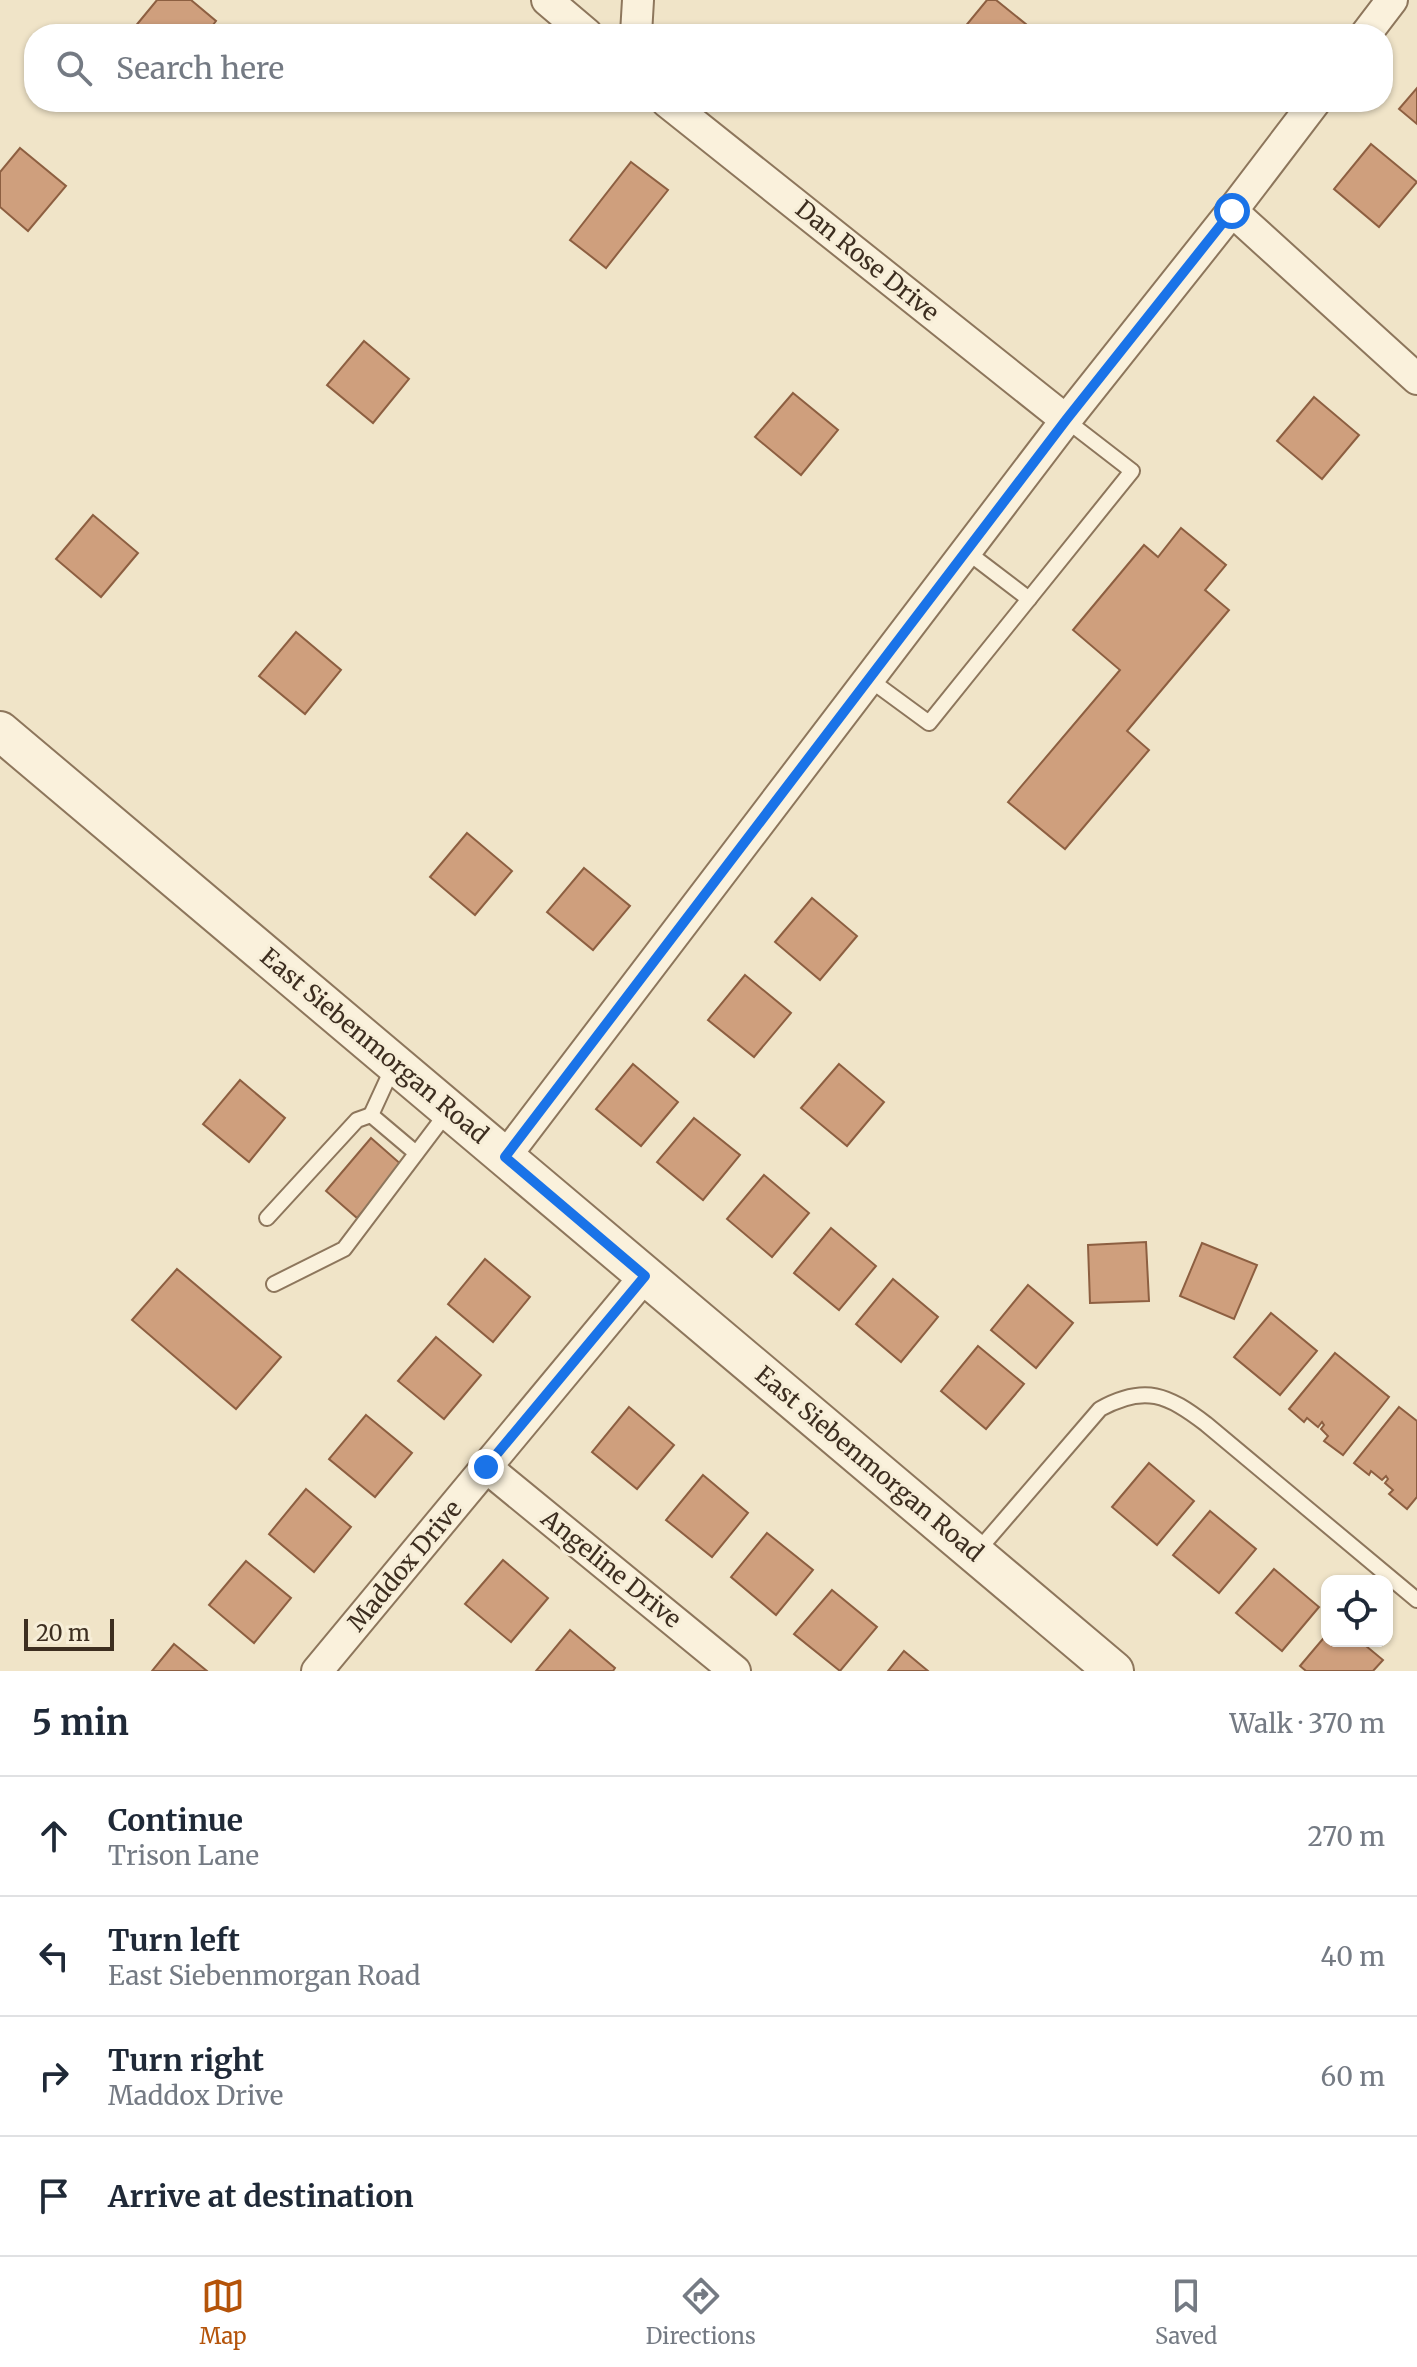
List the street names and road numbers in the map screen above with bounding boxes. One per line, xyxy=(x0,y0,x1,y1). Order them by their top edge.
street label: Dan Rose Drive xyxy=(789,193,945,328)
street label: East Siebenmorgan Road xyxy=(254,941,495,1150)
street label: East Siebenmorgan Road xyxy=(749,1359,990,1568)
street label: Maddox Drive xyxy=(341,1494,468,1638)
street label: Angeline Drive xyxy=(534,1502,688,1634)

